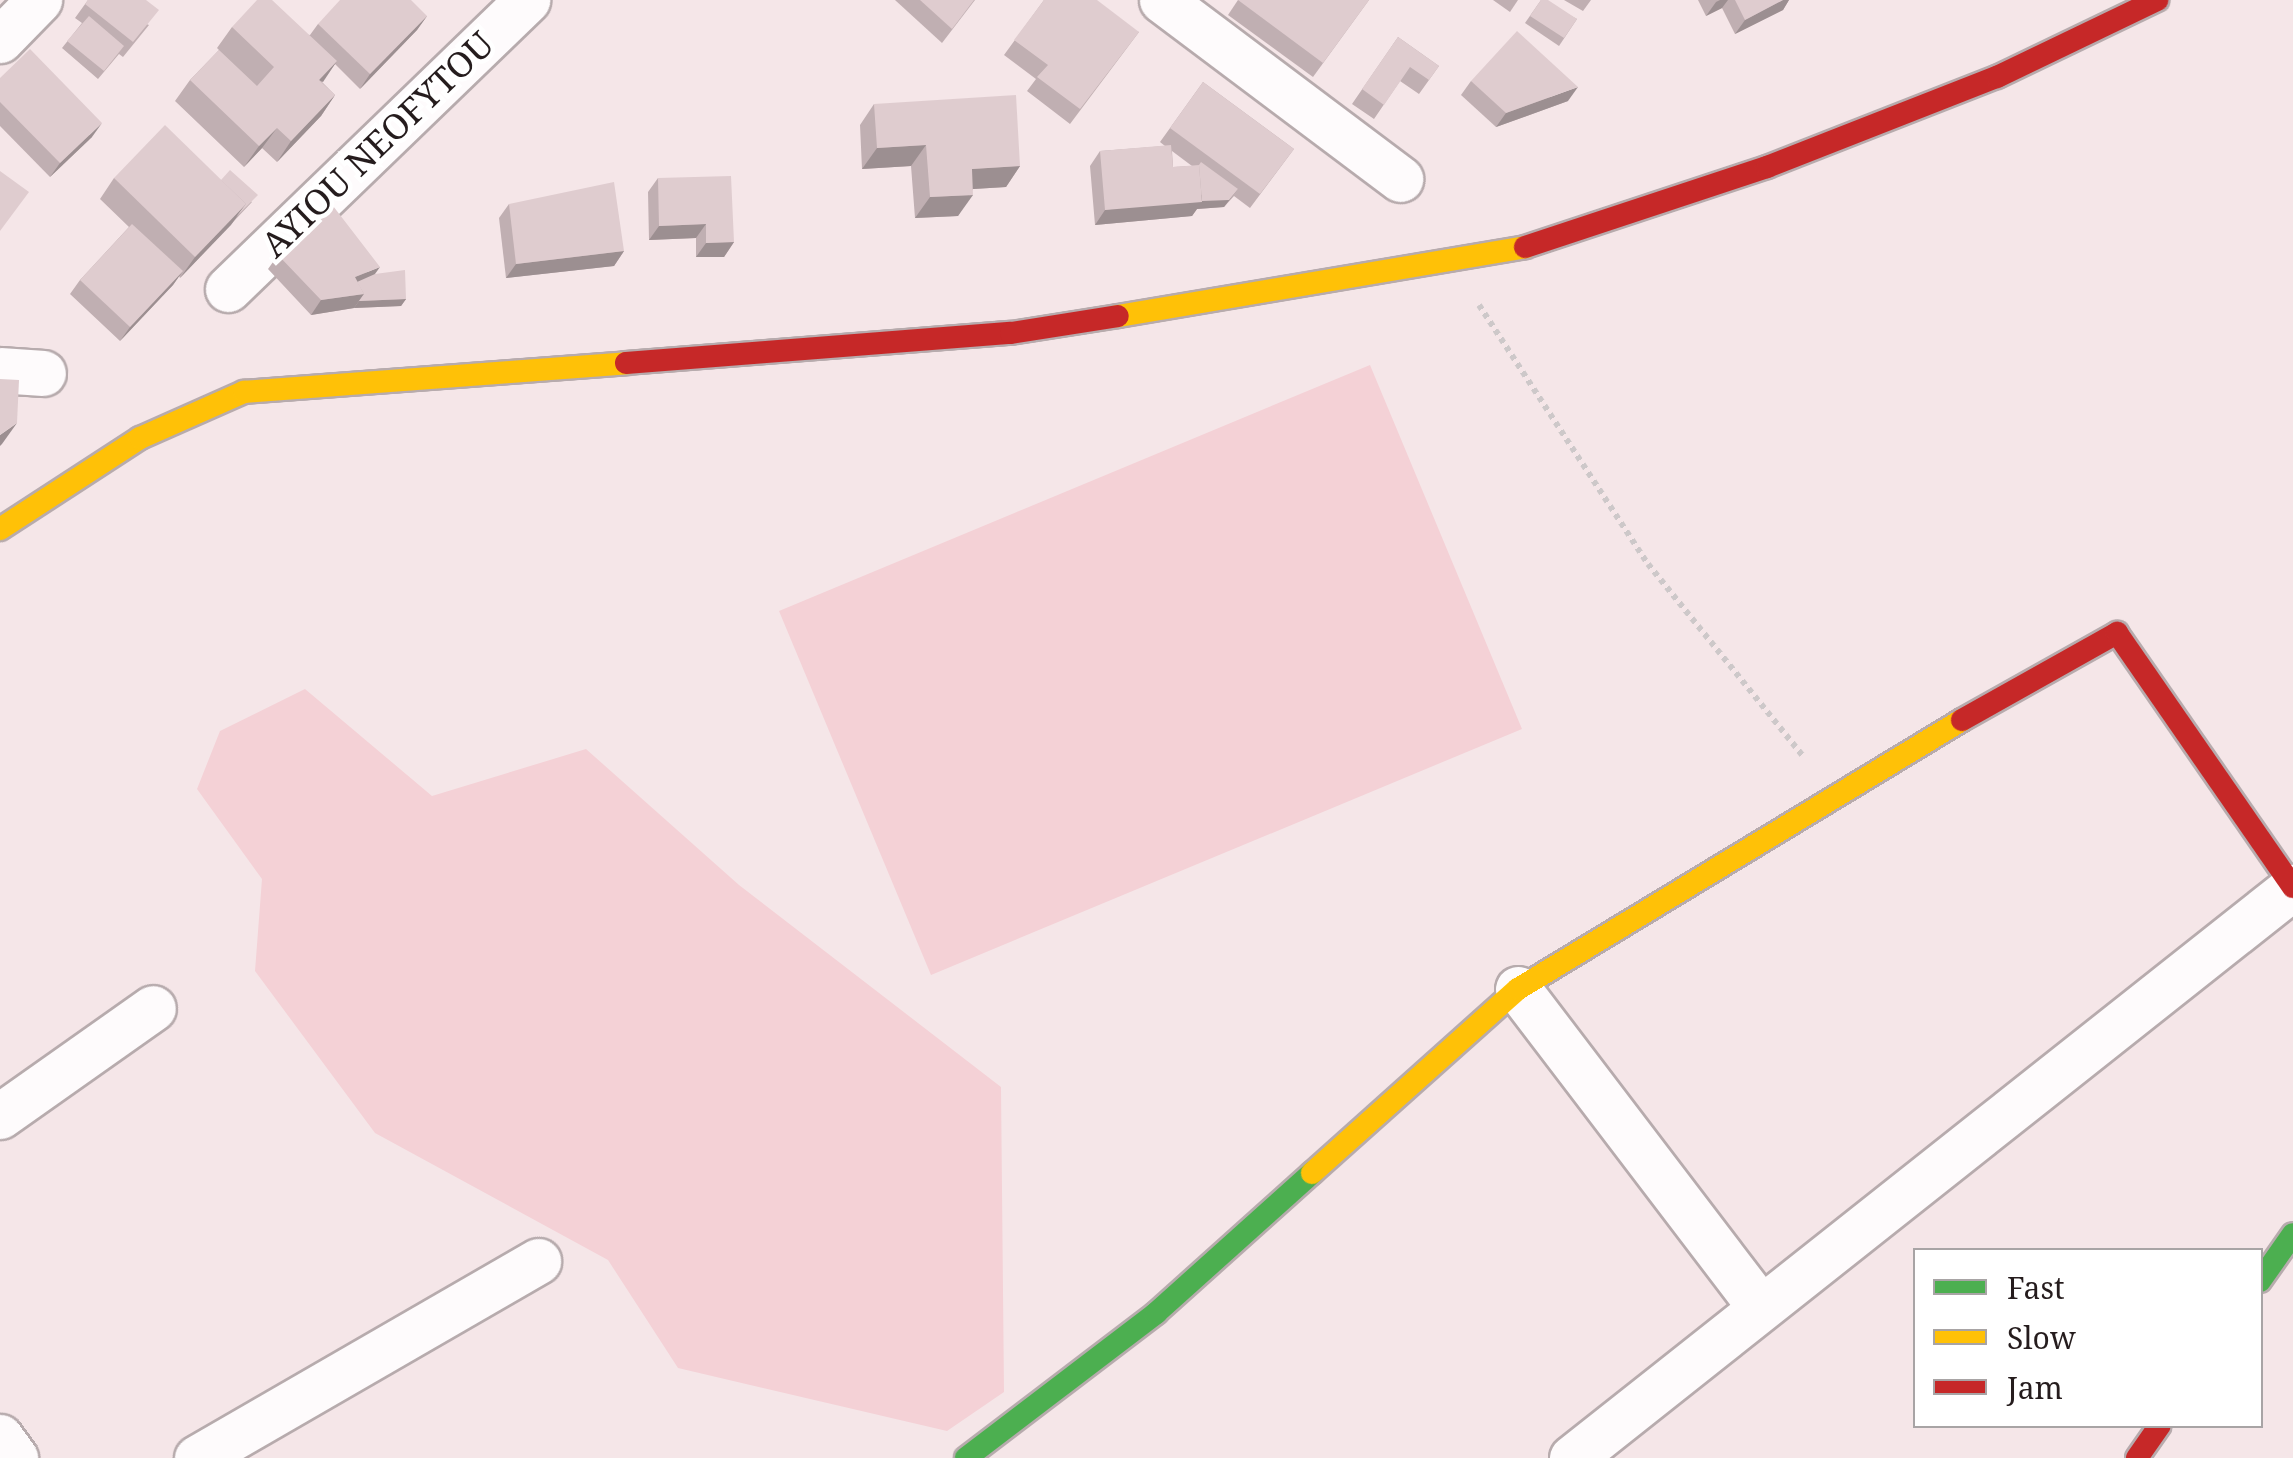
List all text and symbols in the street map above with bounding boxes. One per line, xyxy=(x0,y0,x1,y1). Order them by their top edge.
street label: AYIOU NEOFYTOU xyxy=(252,23,502,265)
legend xyxy=(1913,1248,2263,1428)
text: Fast xyxy=(2007,1267,2064,1308)
text: Slow xyxy=(2007,1317,2076,1358)
text: Jam xyxy=(2007,1367,2063,1408)

